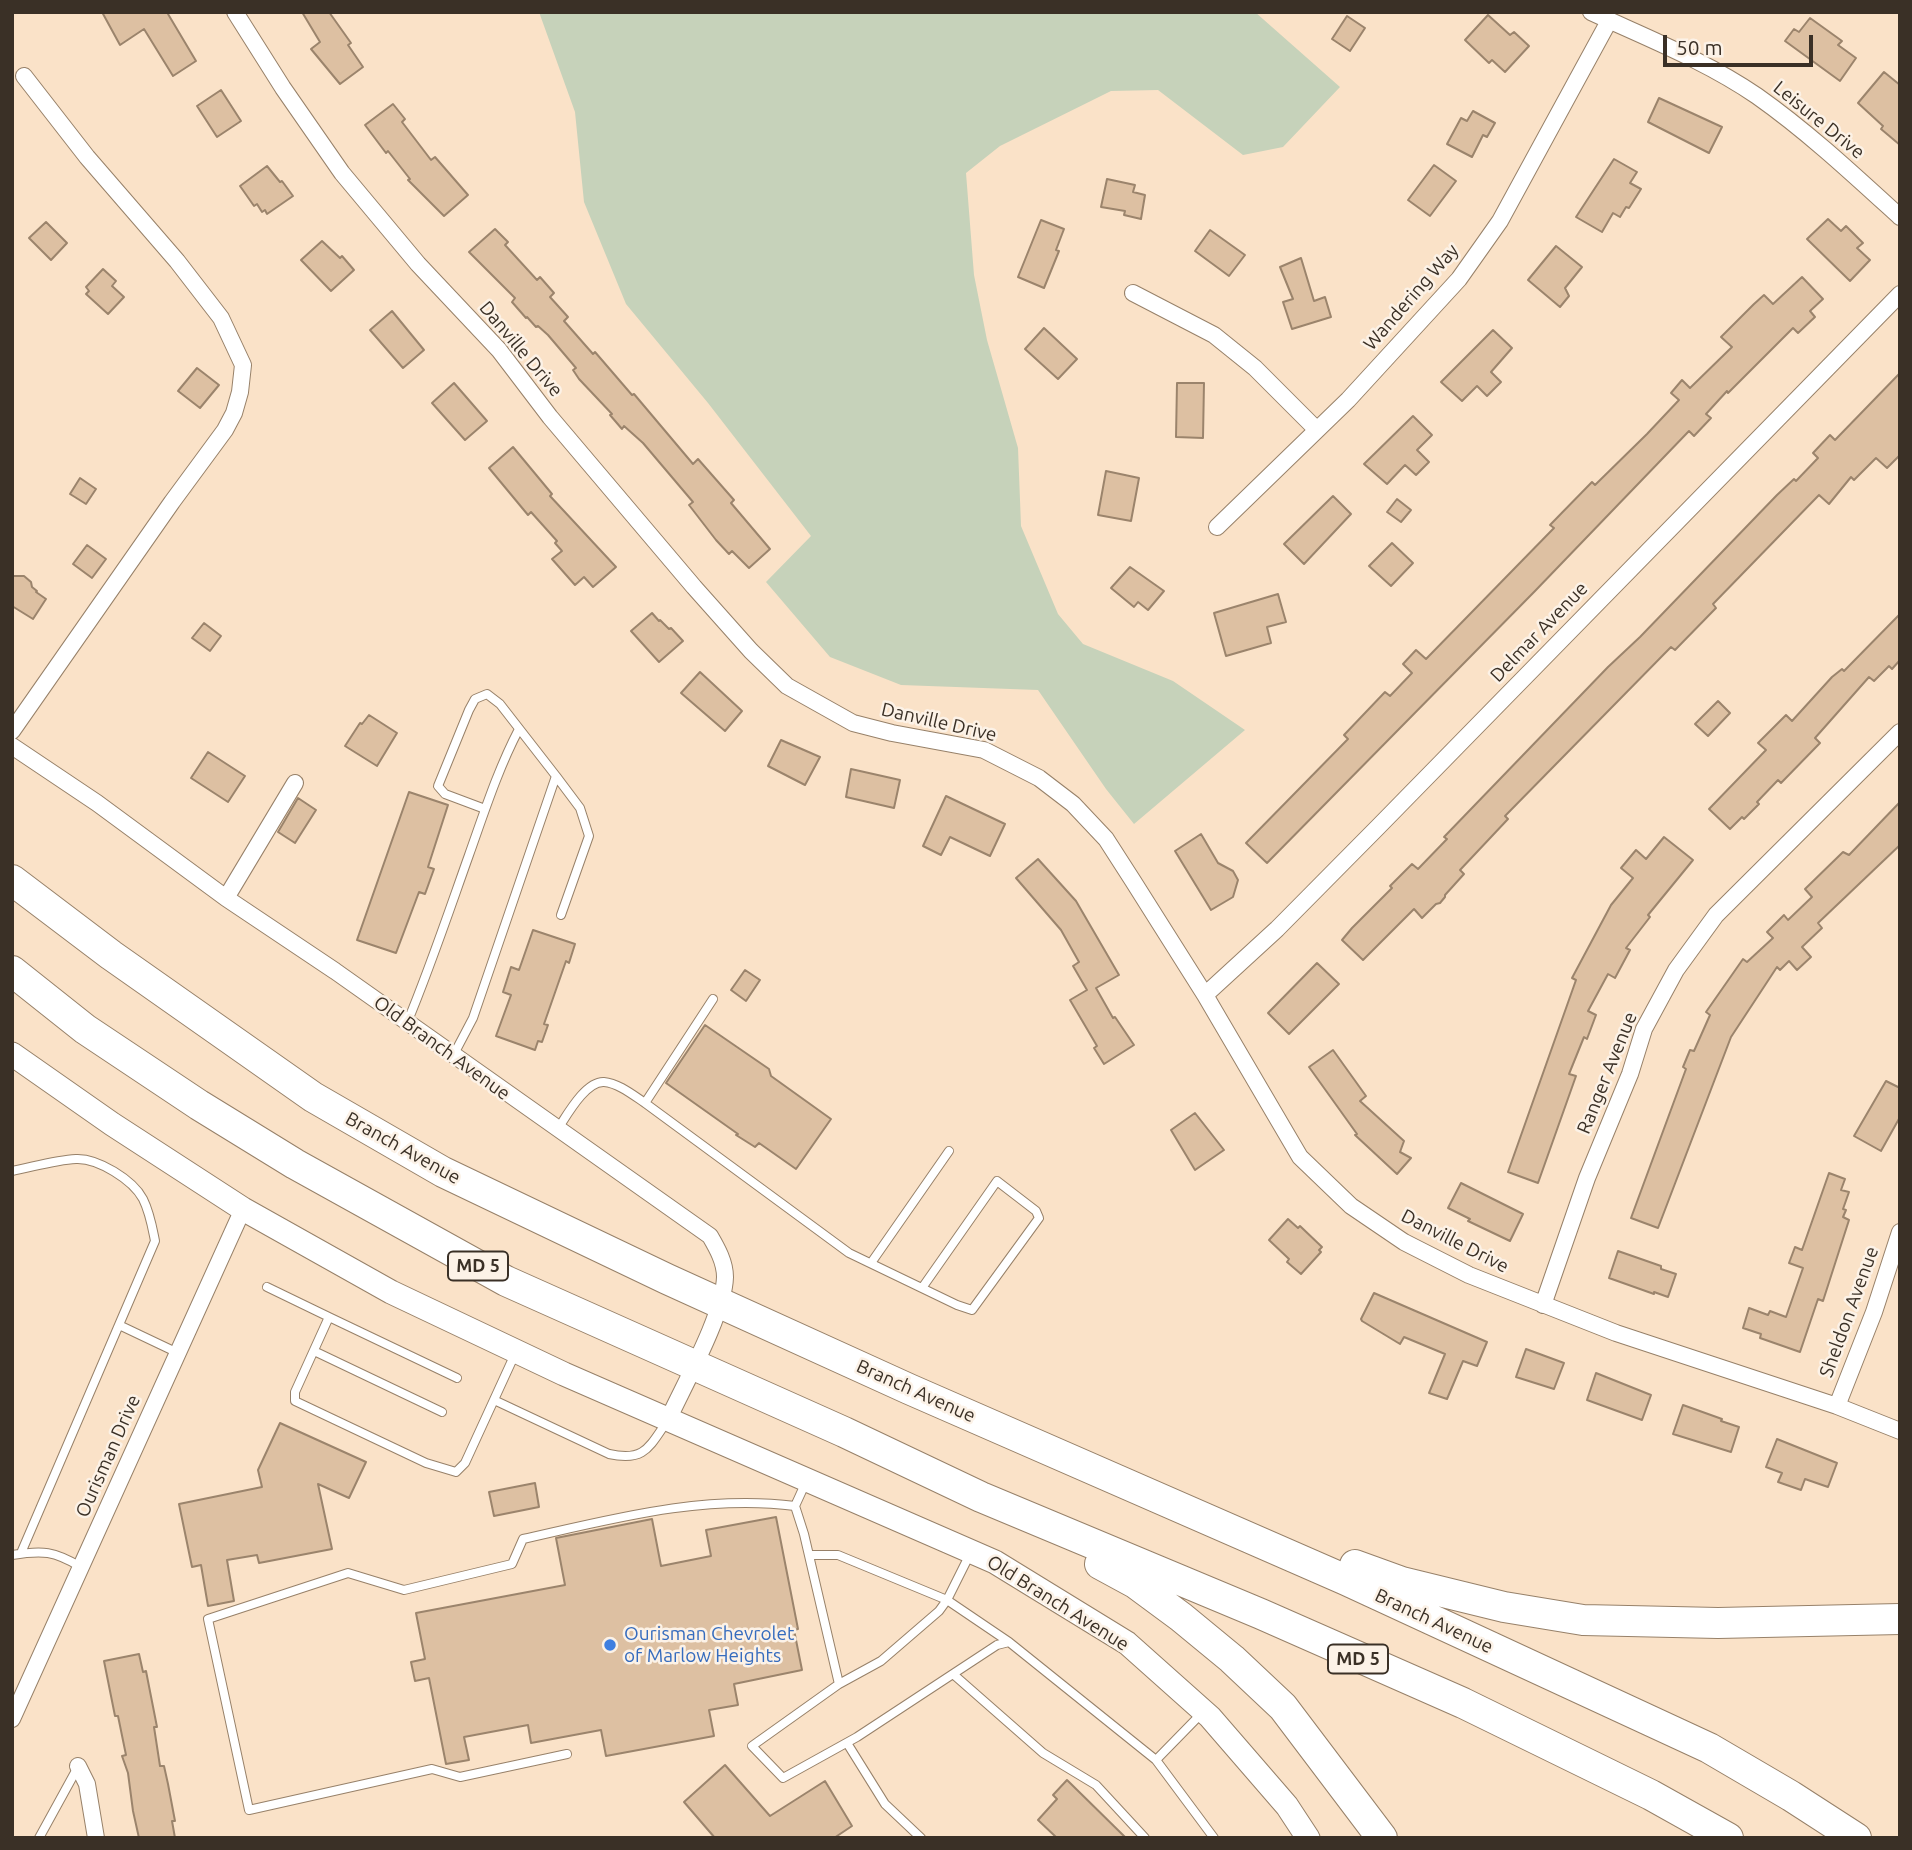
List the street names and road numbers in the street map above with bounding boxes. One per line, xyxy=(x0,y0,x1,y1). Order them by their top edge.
street label: Leisure Drive xyxy=(1769,76,1869,164)
street label: Wandering Way xyxy=(1359,239,1463,355)
street label: Danville Drive xyxy=(474,297,568,401)
street label: Delmar Avenue xyxy=(1485,577,1593,687)
street label: Danville Drive xyxy=(879,698,999,746)
street label: Old Branch Avenue xyxy=(369,991,515,1105)
street label: Ranger Avenue xyxy=(1572,1009,1642,1137)
street label: Branch Avenue xyxy=(342,1107,464,1189)
street label: Danville Drive xyxy=(1397,1204,1513,1278)
street label: Sheldon Avenue xyxy=(1815,1243,1883,1381)
road number: MD 5 xyxy=(448,1252,508,1280)
street label: Branch Avenue xyxy=(853,1355,979,1427)
street label: Ourisman Drive xyxy=(71,1391,145,1521)
street label: Old Branch Avenue xyxy=(983,1550,1133,1656)
street label: Branch Avenue xyxy=(1371,1584,1497,1658)
road number: MD 5 xyxy=(1328,1644,1388,1674)

